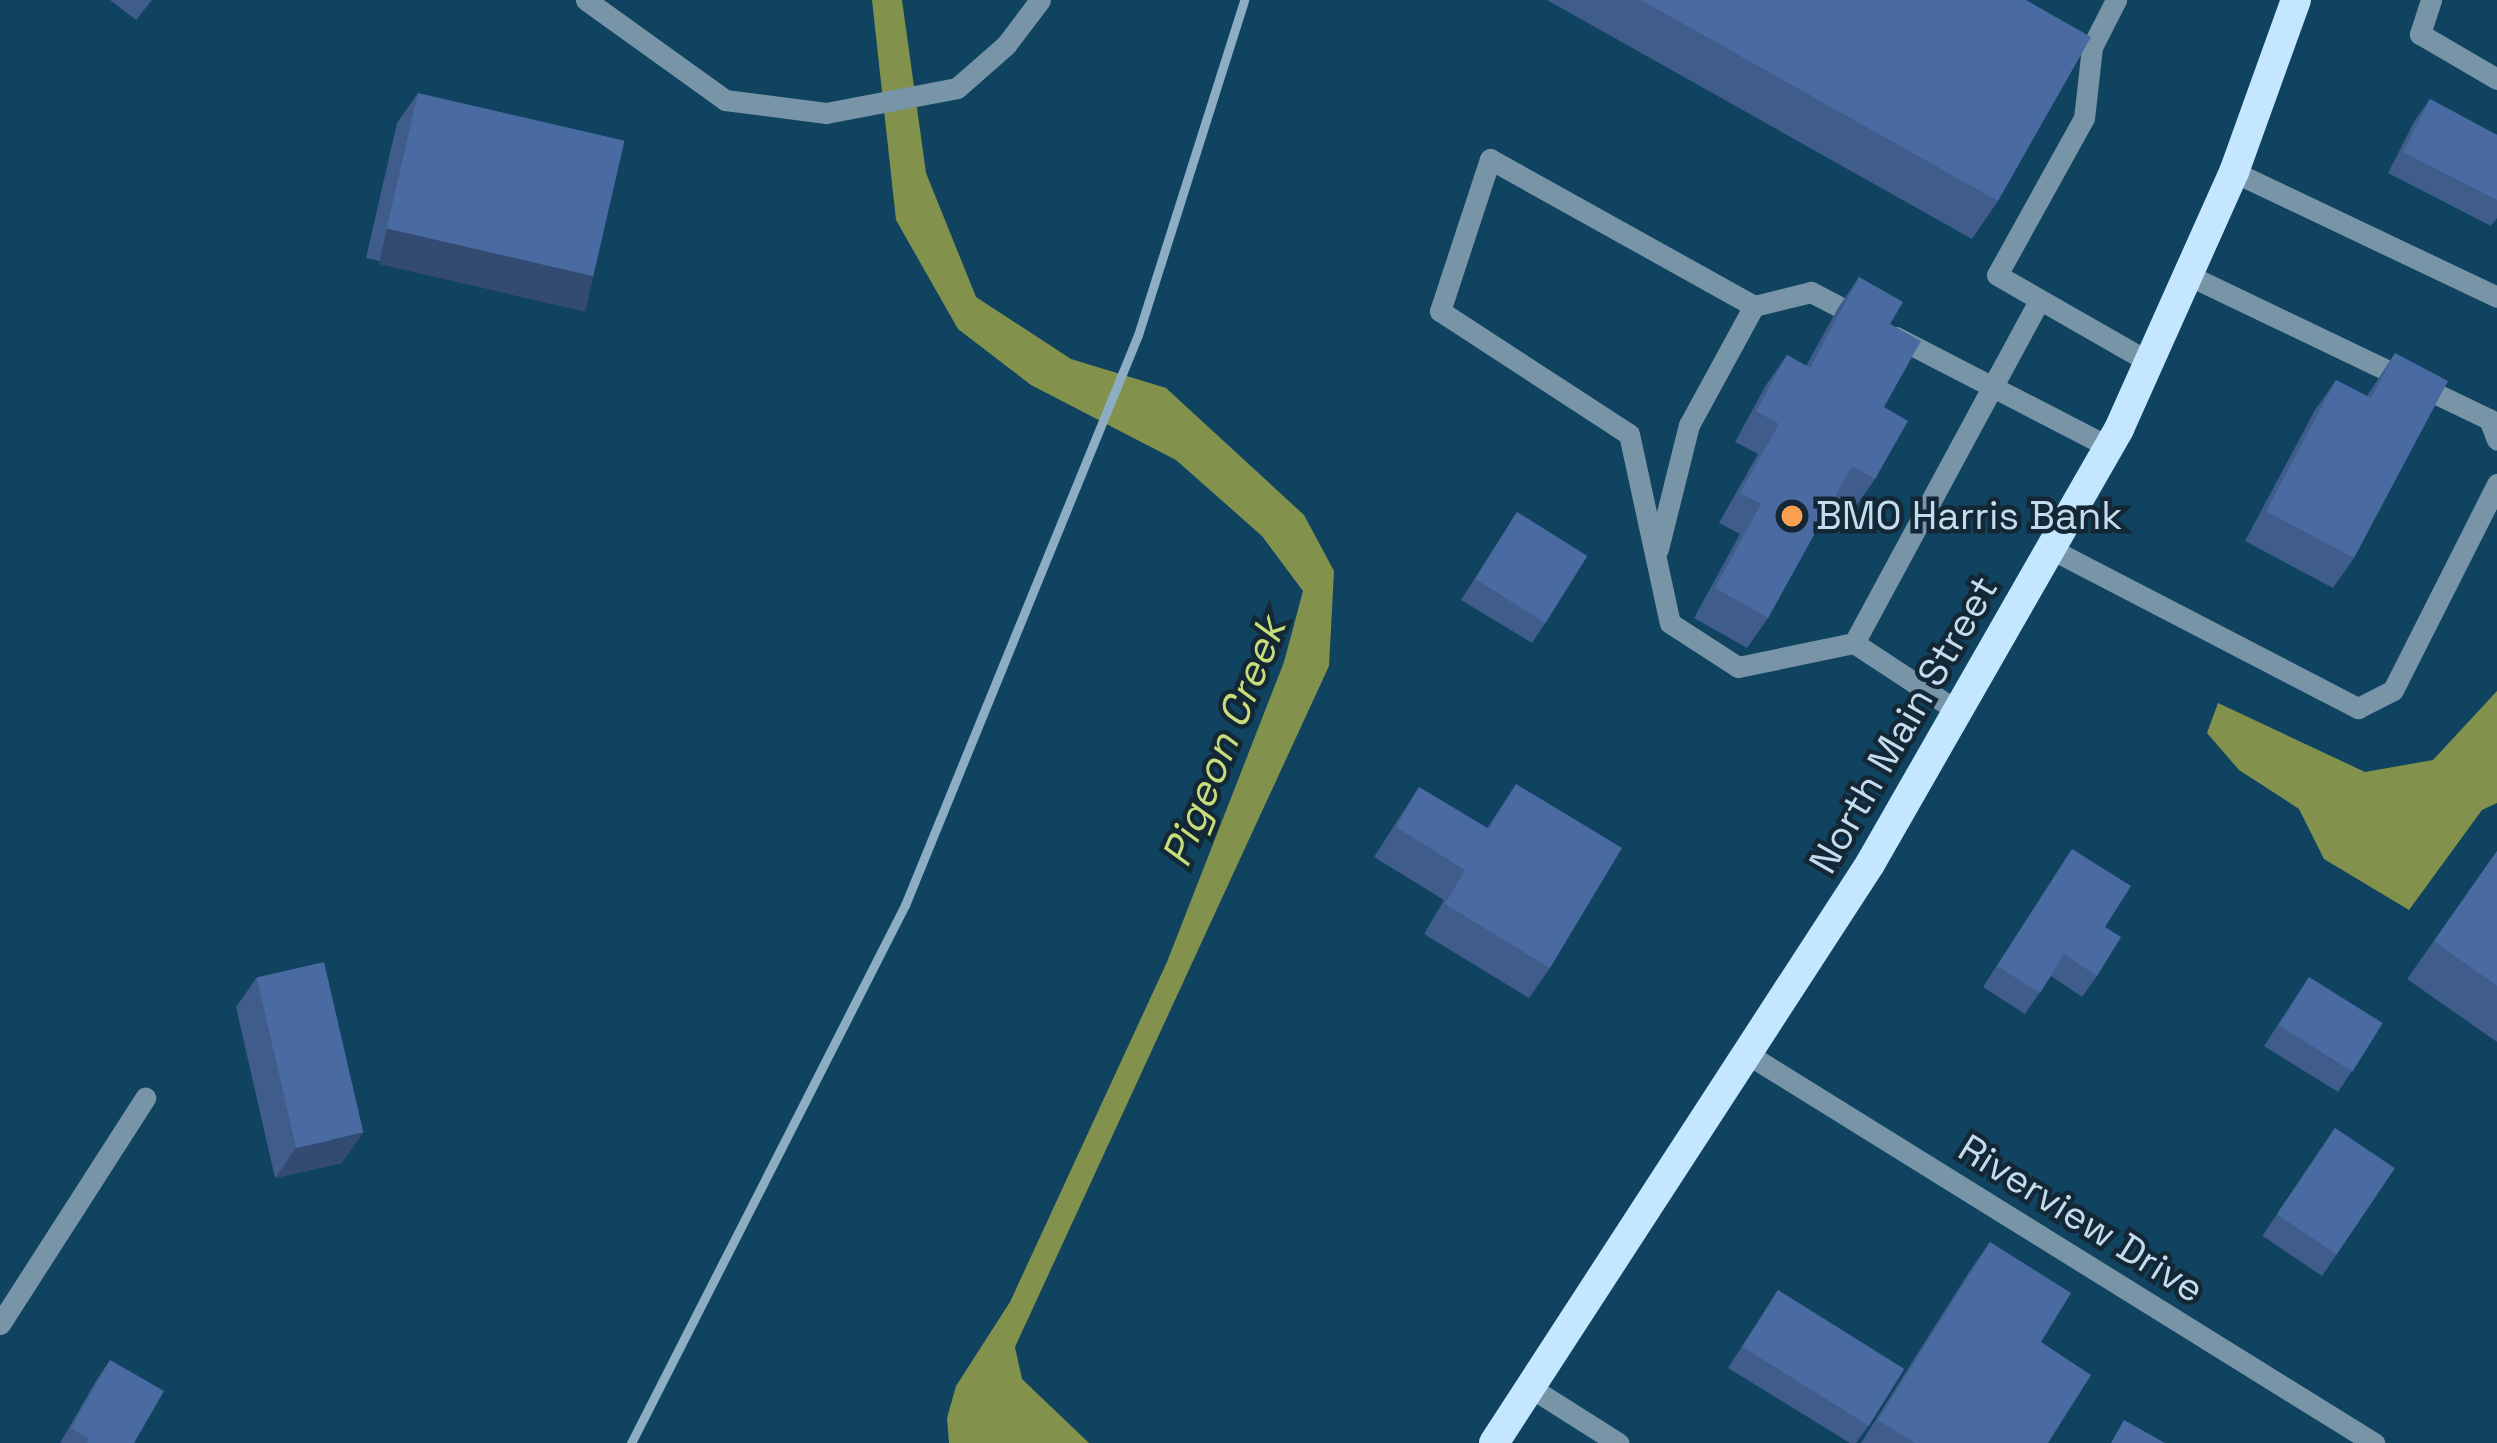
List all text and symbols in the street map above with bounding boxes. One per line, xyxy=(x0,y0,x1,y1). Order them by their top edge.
place label: BMO Harris Bank xyxy=(1816,493,2122,539)
marker: BMO Harris Bank xyxy=(1779,503,1805,529)
street label: North Main Street xyxy=(1800,568,2008,882)
water label: Pigeon Creek xyxy=(1151,610,1297,874)
street label: Riverview Drive xyxy=(1950,1125,2212,1313)

